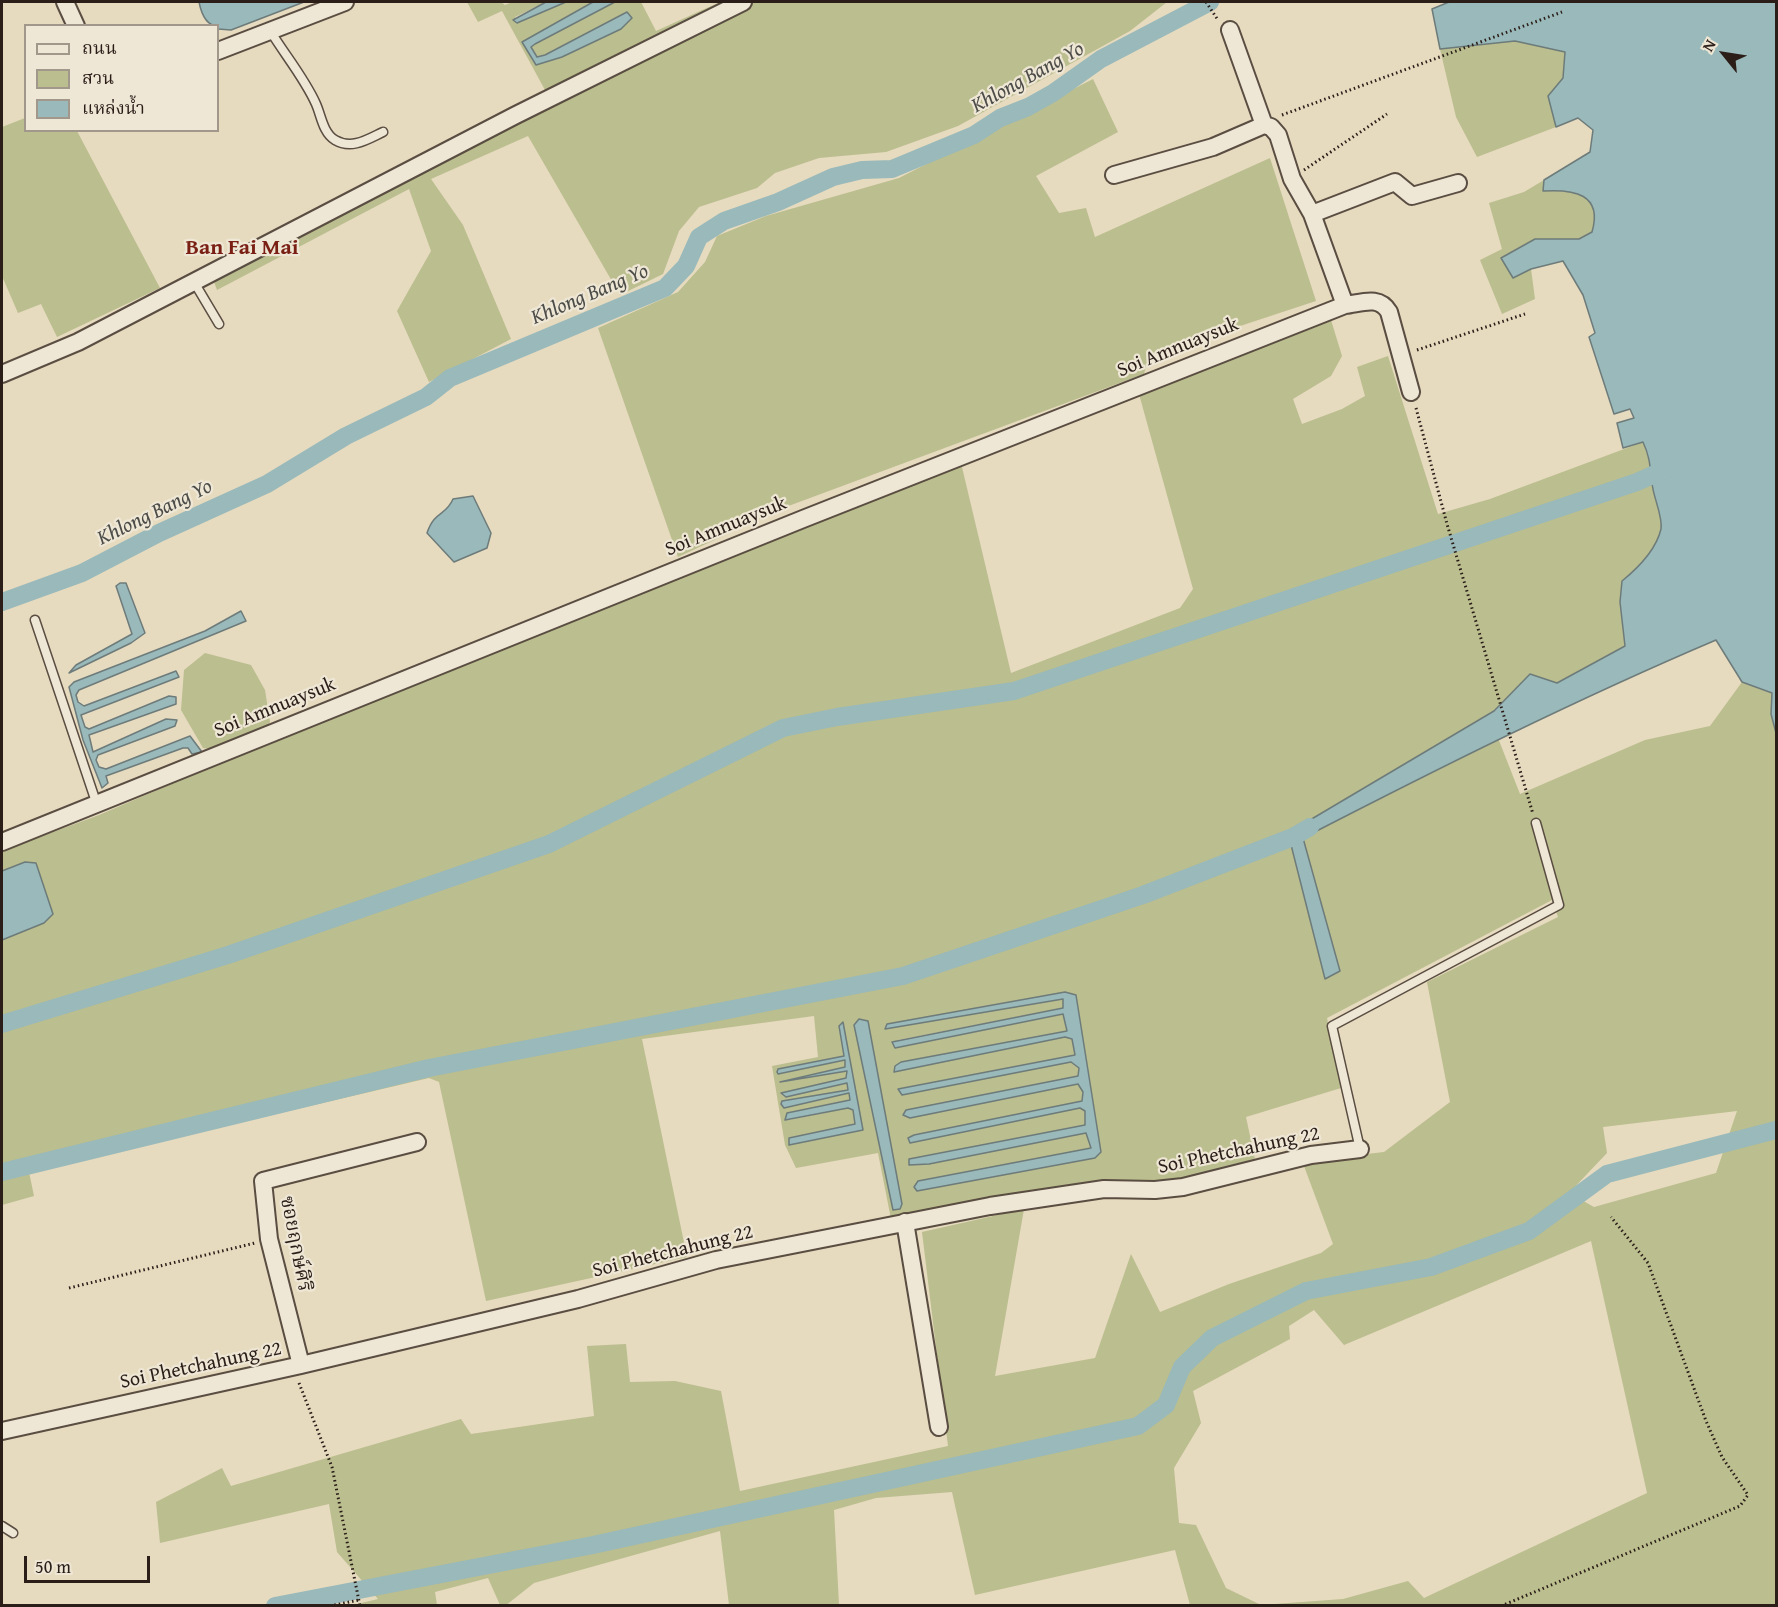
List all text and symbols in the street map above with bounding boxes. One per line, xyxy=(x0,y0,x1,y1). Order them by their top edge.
legend xyxy=(24,24,219,132)
north arrow xyxy=(1694,24,1754,84)
text: ถนน xyxy=(82,34,117,61)
text: N xyxy=(1695,34,1721,56)
water label: Khlong Bang Yo xyxy=(967,37,1089,119)
text: สวน xyxy=(82,64,114,91)
text: แหล่งน้ำ xyxy=(82,94,145,121)
district label: Ban Fai Mai xyxy=(185,235,299,261)
water label: Khlong Bang Yo xyxy=(528,259,652,331)
street label: Soi Amnuaysuk xyxy=(1114,313,1242,383)
water label: Khlong Bang Yo xyxy=(93,474,217,552)
street label: Soi Amnuaysuk xyxy=(662,492,790,562)
street label: Soi Amnuaysuk xyxy=(211,673,339,743)
street label: Soi Phetchahung 22 xyxy=(1156,1122,1322,1180)
street label: ซอยฤกษ์ศิริ xyxy=(274,1194,316,1294)
street label: Soi Phetchahung 22 xyxy=(590,1220,756,1284)
street label: Soi Phetchahung 22 xyxy=(118,1337,284,1395)
scale bar xyxy=(27,1544,153,1582)
text: 50 m xyxy=(35,1553,71,1580)

